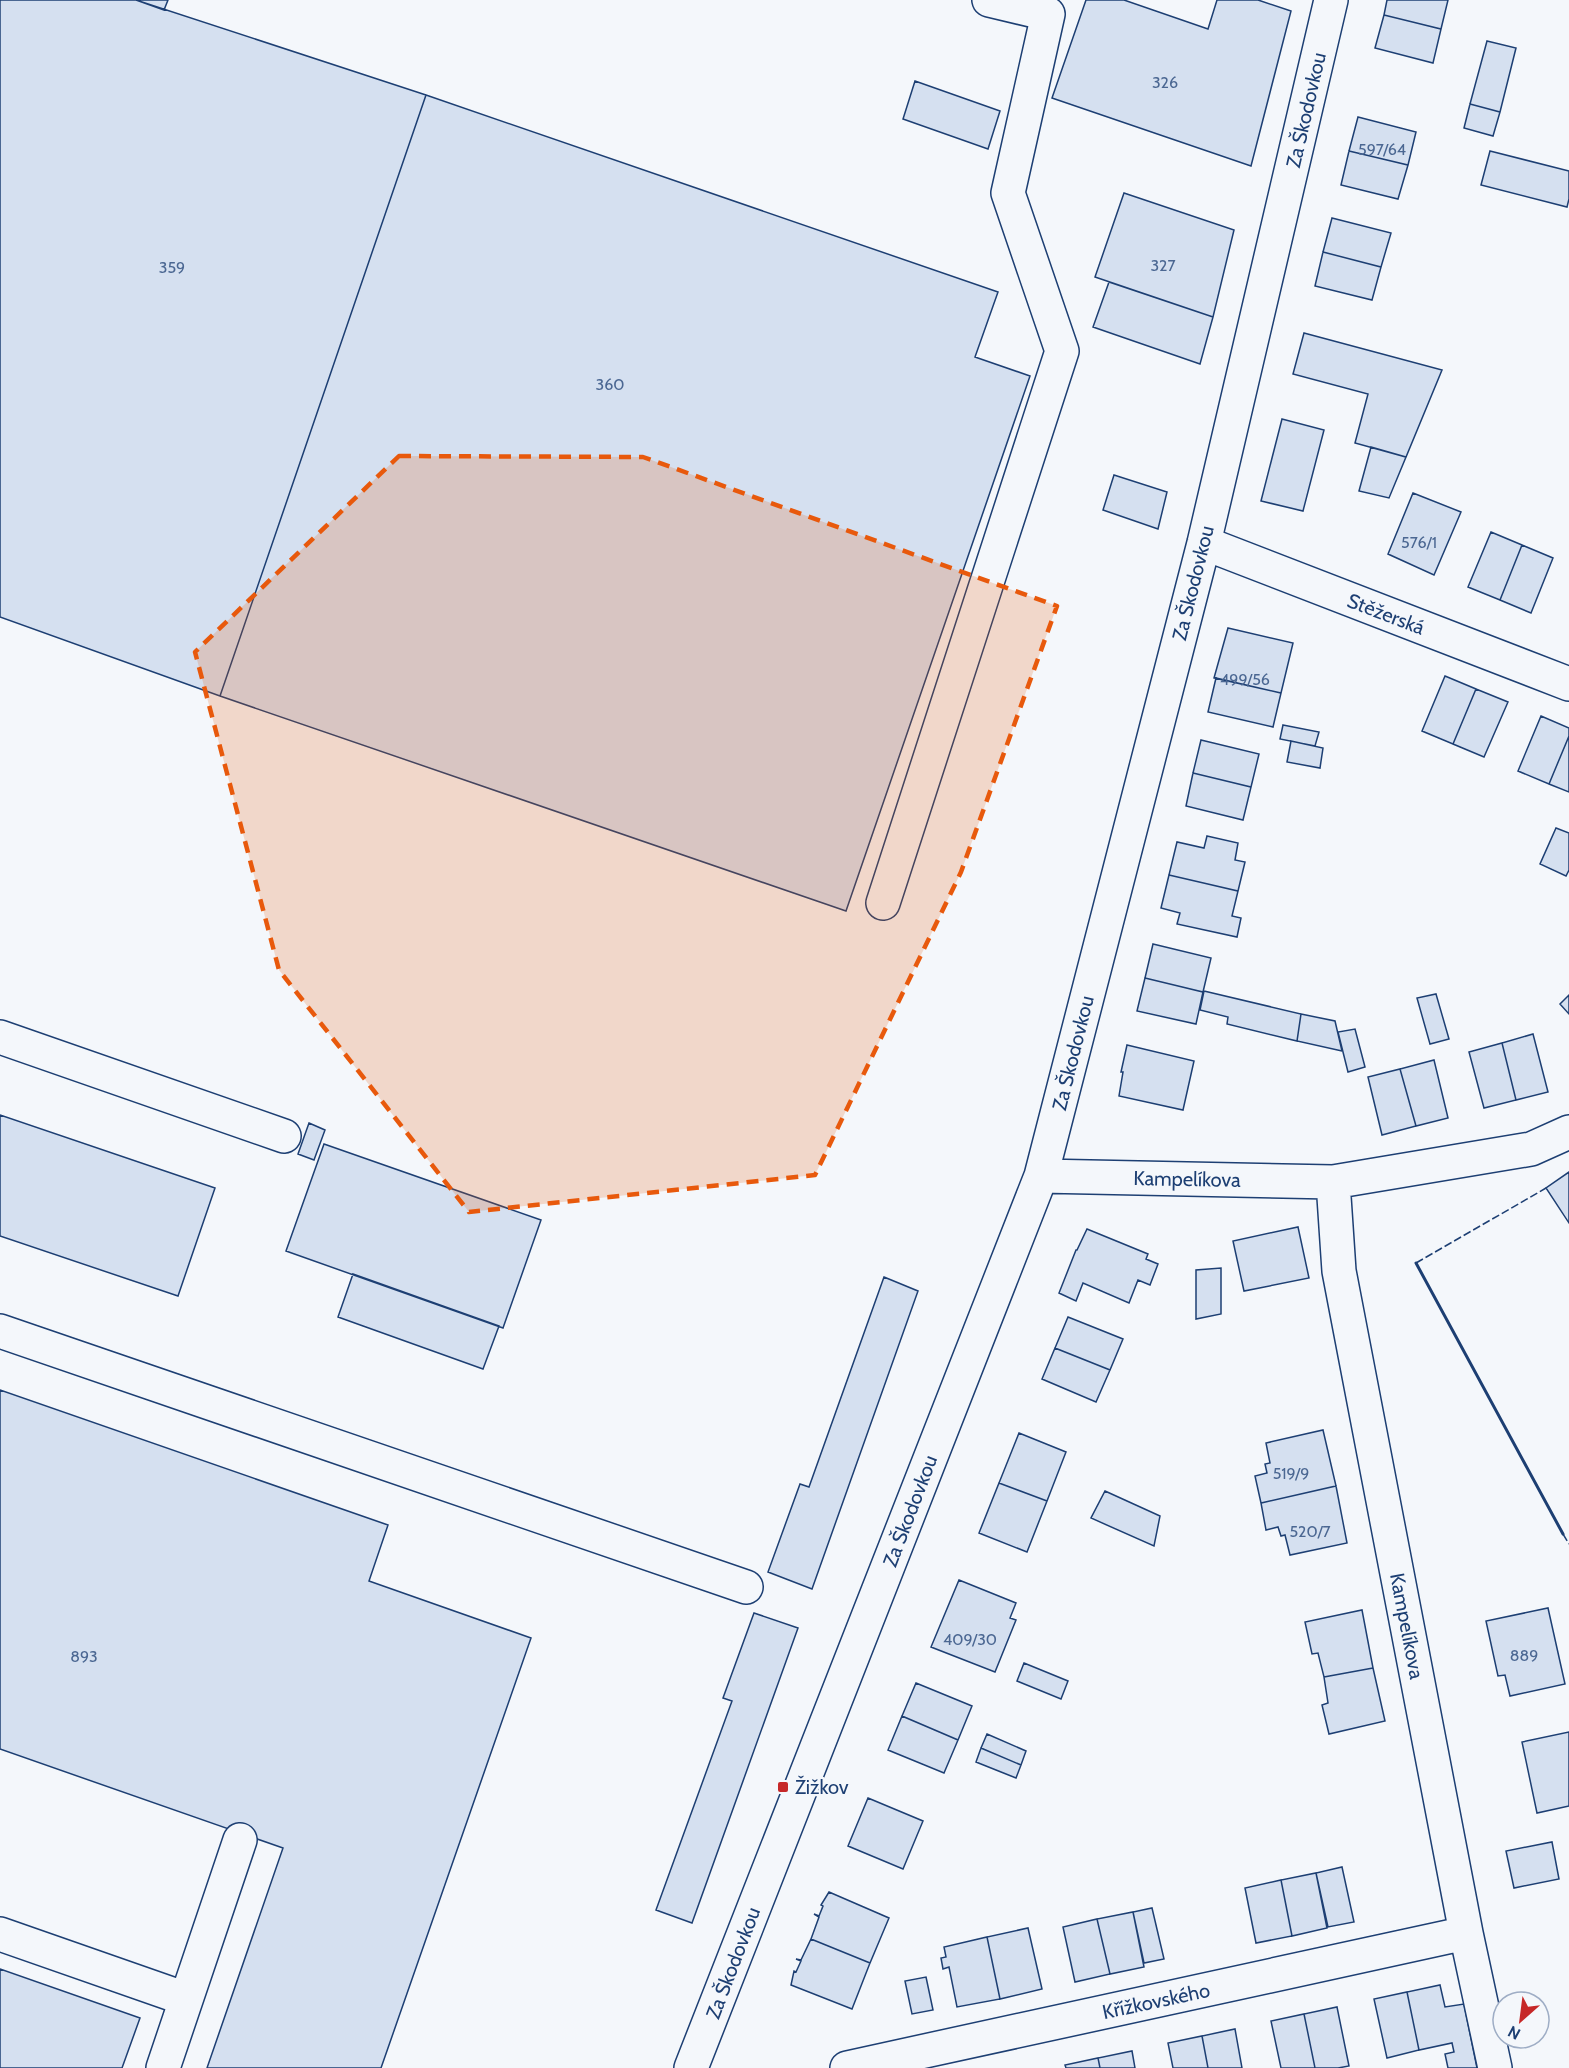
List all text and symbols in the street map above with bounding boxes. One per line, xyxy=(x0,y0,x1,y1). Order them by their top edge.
street label: Za Škodovkou xyxy=(1281,50,1331,170)
house number: 326 xyxy=(1152,73,1178,92)
house number: 597/64 xyxy=(1358,140,1406,159)
house number: 327 xyxy=(1150,256,1176,275)
house number: 359 xyxy=(159,258,185,277)
house number: 360 xyxy=(596,375,624,394)
street label: Za Škodovkou xyxy=(1167,523,1219,643)
house number: 576/1 xyxy=(1401,533,1437,552)
street label: Stěžerská xyxy=(1344,588,1428,640)
house number: 499/56 xyxy=(1220,670,1270,689)
street label: Za Škodovkou xyxy=(1047,993,1099,1113)
street label: Kampelíkova xyxy=(1133,1166,1241,1192)
street label: Za Škodovkou xyxy=(878,1452,942,1570)
house number: 519/9 xyxy=(1273,1464,1309,1483)
house number: 520/7 xyxy=(1289,1522,1331,1541)
street label: Kampelíkova xyxy=(1385,1571,1429,1681)
house number: 409/30 xyxy=(943,1630,997,1649)
house number: 889 xyxy=(1510,1646,1538,1665)
house number: 893 xyxy=(70,1647,98,1666)
place label: Žižkov xyxy=(795,1775,849,1799)
marker: Žižkov xyxy=(776,1780,790,1794)
street label: Za Škodovkou xyxy=(701,1904,765,2022)
street label: Křížkovského xyxy=(1100,1978,1212,2024)
north arrow xyxy=(1491,1990,1551,2050)
text: N xyxy=(1505,2022,1524,2044)

